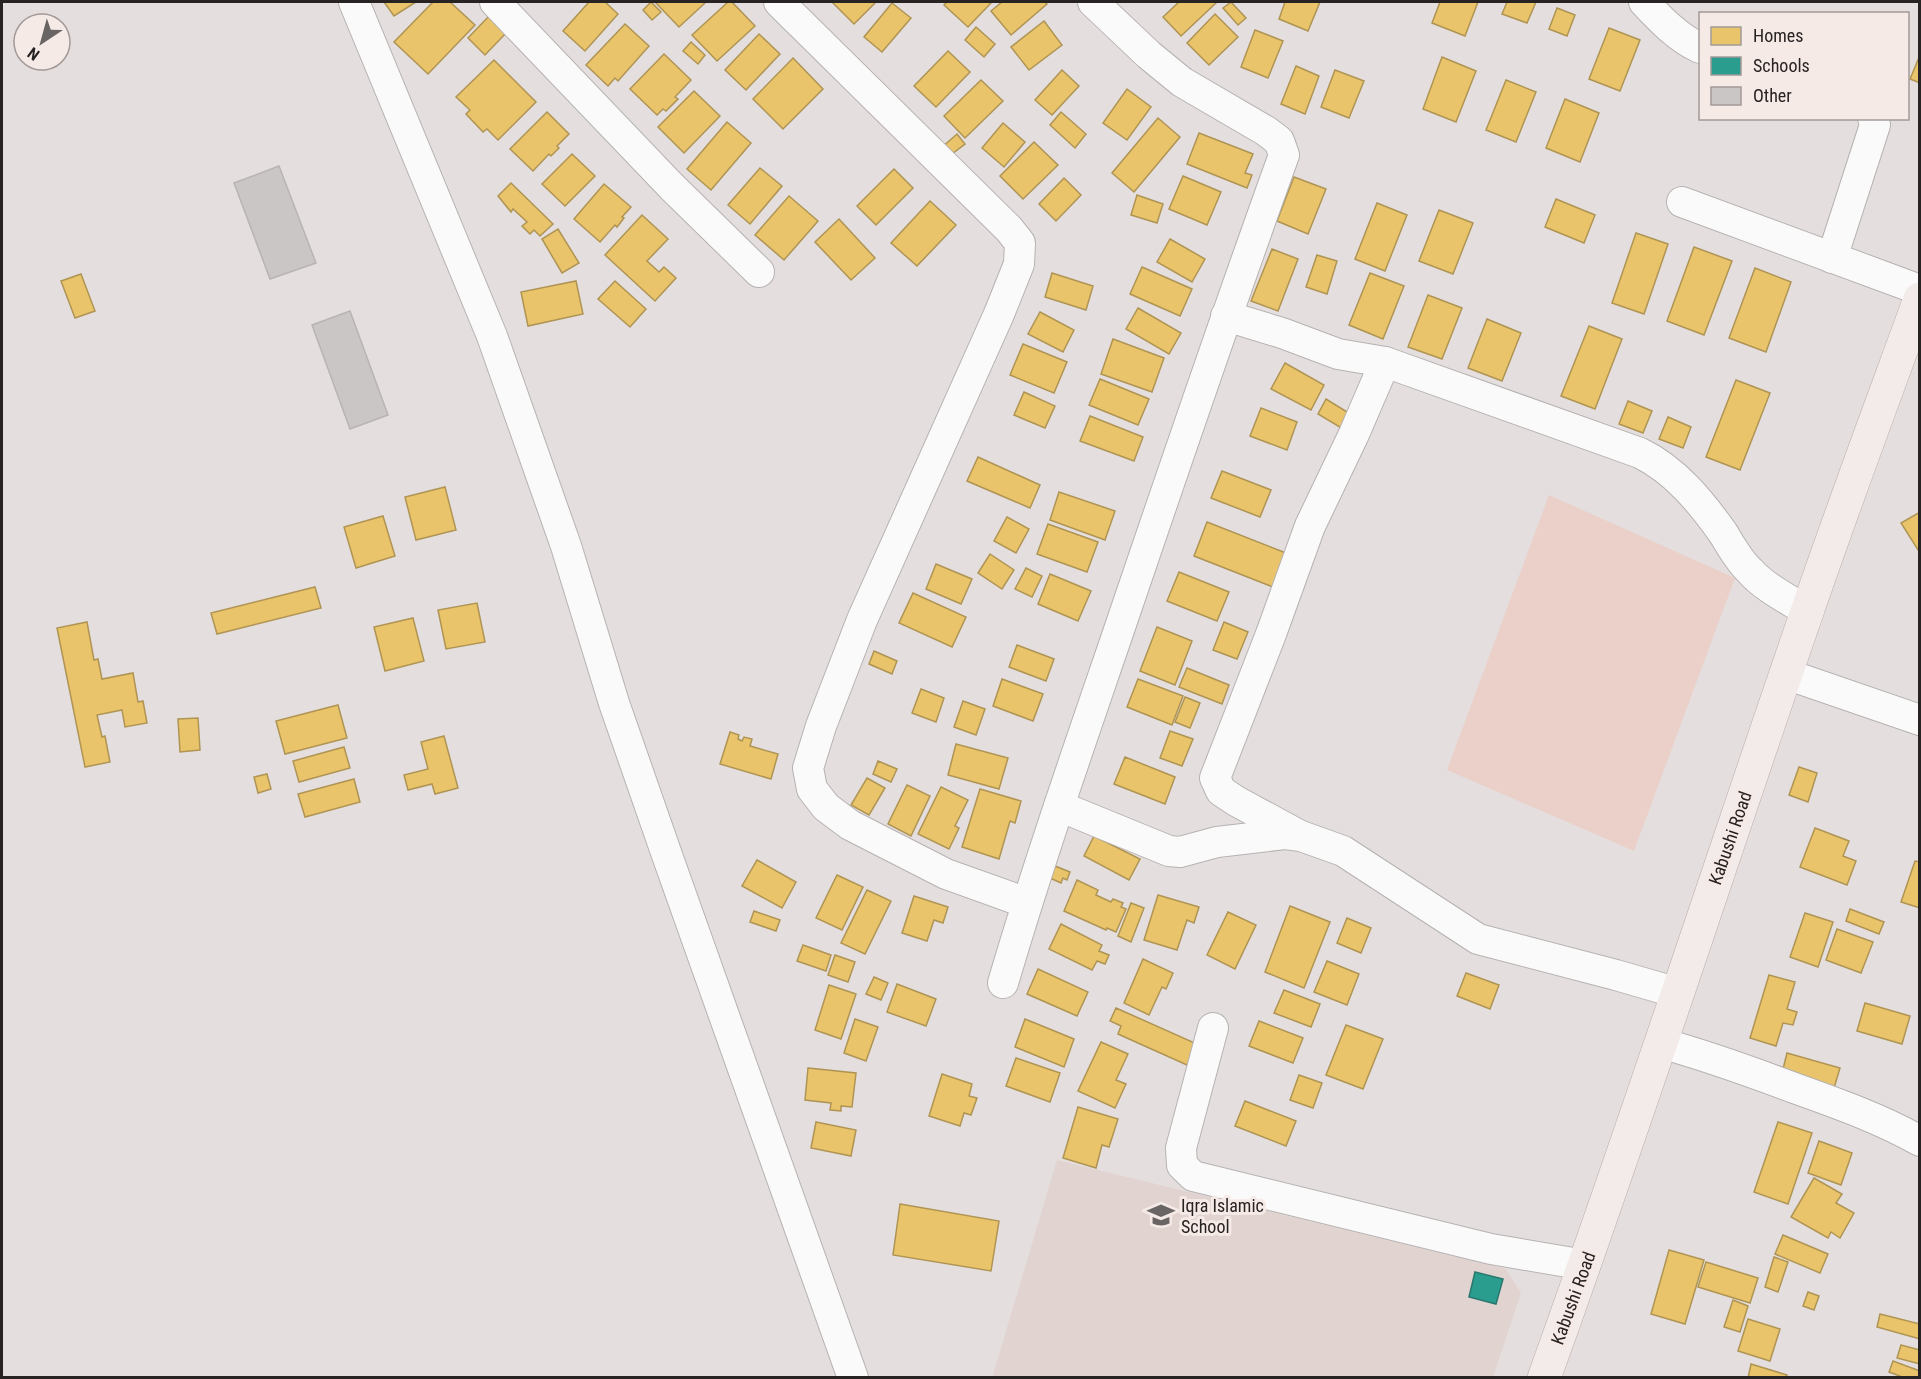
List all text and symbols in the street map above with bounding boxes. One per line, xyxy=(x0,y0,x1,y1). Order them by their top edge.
north arrow xyxy=(12,12,72,72)
legend xyxy=(1699,12,1909,120)
text: Homes xyxy=(1753,25,1803,46)
text: N xyxy=(24,43,43,64)
text: Schools xyxy=(1753,55,1810,76)
text: Other xyxy=(1753,85,1792,106)
street label: Kabushi Road xyxy=(1704,789,1756,887)
place label: Iqra Islamic School xyxy=(1181,1195,1264,1237)
school or university icon: Iqra Islamic School xyxy=(1146,1200,1176,1230)
street label: Kabushi Road xyxy=(1546,1249,1600,1347)

